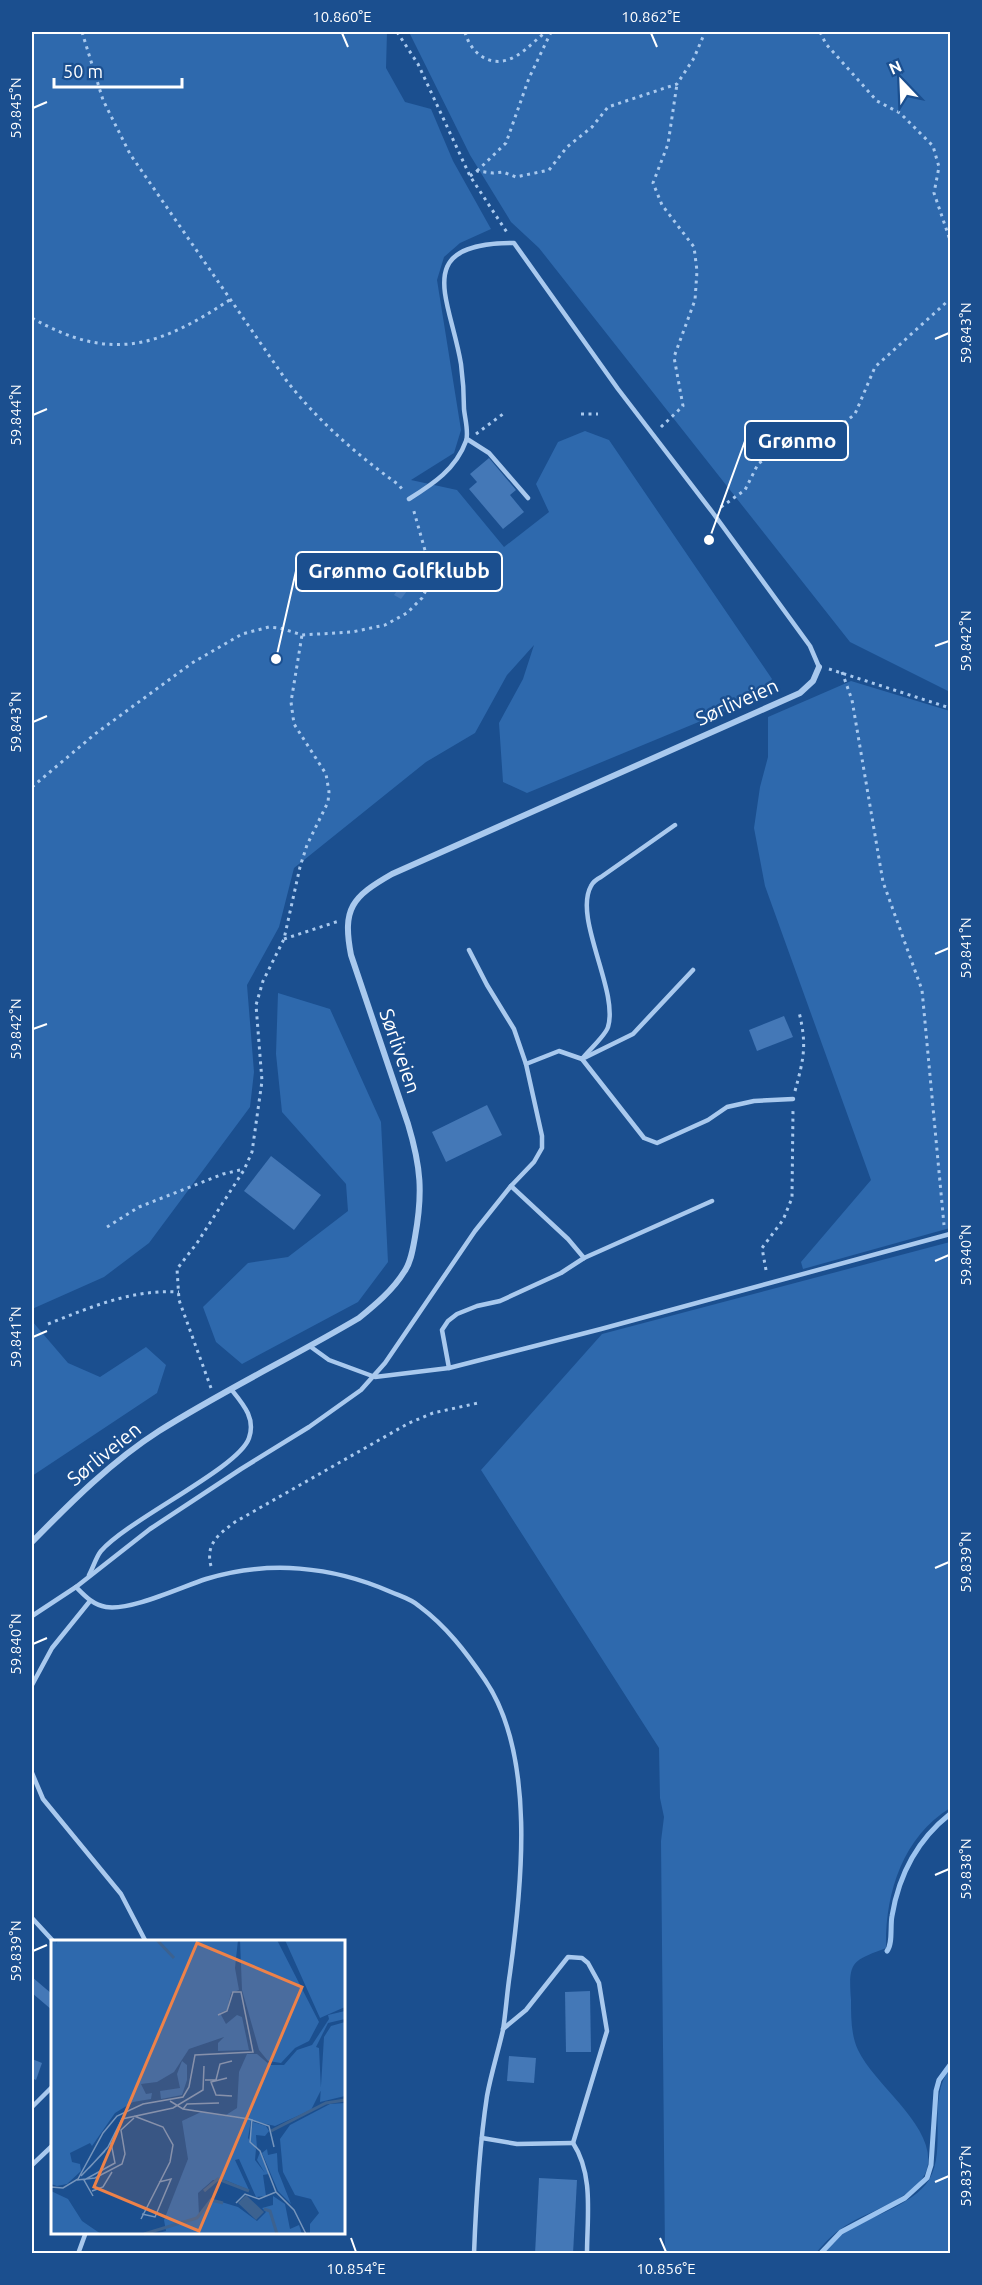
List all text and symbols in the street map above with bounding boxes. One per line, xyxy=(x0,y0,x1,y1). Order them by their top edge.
text: 10.860°E xyxy=(312,8,372,25)
text: 10.862°E xyxy=(621,8,681,25)
scale bar xyxy=(54,51,182,89)
north arrow xyxy=(871,51,931,111)
text: N xyxy=(886,57,904,78)
text: 50 m xyxy=(63,61,103,81)
text: 59.845°N xyxy=(7,77,24,139)
text: 59.843°N xyxy=(957,302,974,364)
text: 59.844°N xyxy=(7,384,24,446)
callout: Grønmo xyxy=(745,421,848,460)
text: Grønmo xyxy=(758,428,836,452)
callout: Grønmo Golfklubb xyxy=(296,552,502,591)
text: Grønmo Golfklubb xyxy=(308,558,490,582)
text: 59.842°N xyxy=(957,610,974,672)
street label: Sørliveien xyxy=(692,673,782,730)
text: 59.843°N xyxy=(7,691,24,753)
text: 59.841°N xyxy=(957,917,974,979)
text: 59.842°N xyxy=(7,998,24,1060)
street label: Sørliveien xyxy=(375,1006,426,1096)
text: 59.840°N xyxy=(957,1224,974,1286)
text: 59.841°N xyxy=(7,1306,24,1368)
street label: Sørliveien xyxy=(62,1417,145,1490)
text: 59.839°N xyxy=(957,1531,974,1593)
text: 59.840°N xyxy=(7,1613,24,1675)
text: 59.838°N xyxy=(957,1838,974,1900)
text: 59.839°N xyxy=(7,1920,24,1982)
inset map xyxy=(51,1940,345,2234)
text: 59.837°N xyxy=(957,2145,974,2207)
text: 10.854°E xyxy=(326,2260,386,2277)
text: 10.856°E xyxy=(636,2260,696,2277)

